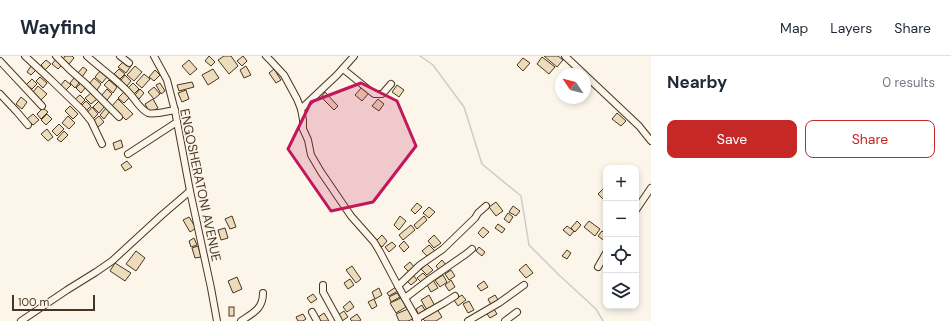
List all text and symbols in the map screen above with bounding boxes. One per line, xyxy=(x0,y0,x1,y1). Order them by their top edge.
text: Wayfind xyxy=(20,15,96,40)
text: Map xyxy=(780,19,808,37)
text: Layers xyxy=(830,19,872,37)
text: Share xyxy=(894,19,931,37)
north arrow xyxy=(555,68,591,104)
text: Nearby xyxy=(667,71,727,93)
text: 0 results xyxy=(882,74,935,91)
street label: ENGOSHERATONI AVENUE xyxy=(176,107,225,263)
button: Save xyxy=(667,120,797,158)
button: Share xyxy=(805,120,935,158)
map controls xyxy=(603,165,639,309)
button: + xyxy=(603,165,639,201)
button: − xyxy=(603,201,639,237)
button: locate xyxy=(603,237,639,273)
button: layers xyxy=(603,273,639,309)
scale bar xyxy=(12,293,95,312)
text: 100 m xyxy=(18,295,49,309)

